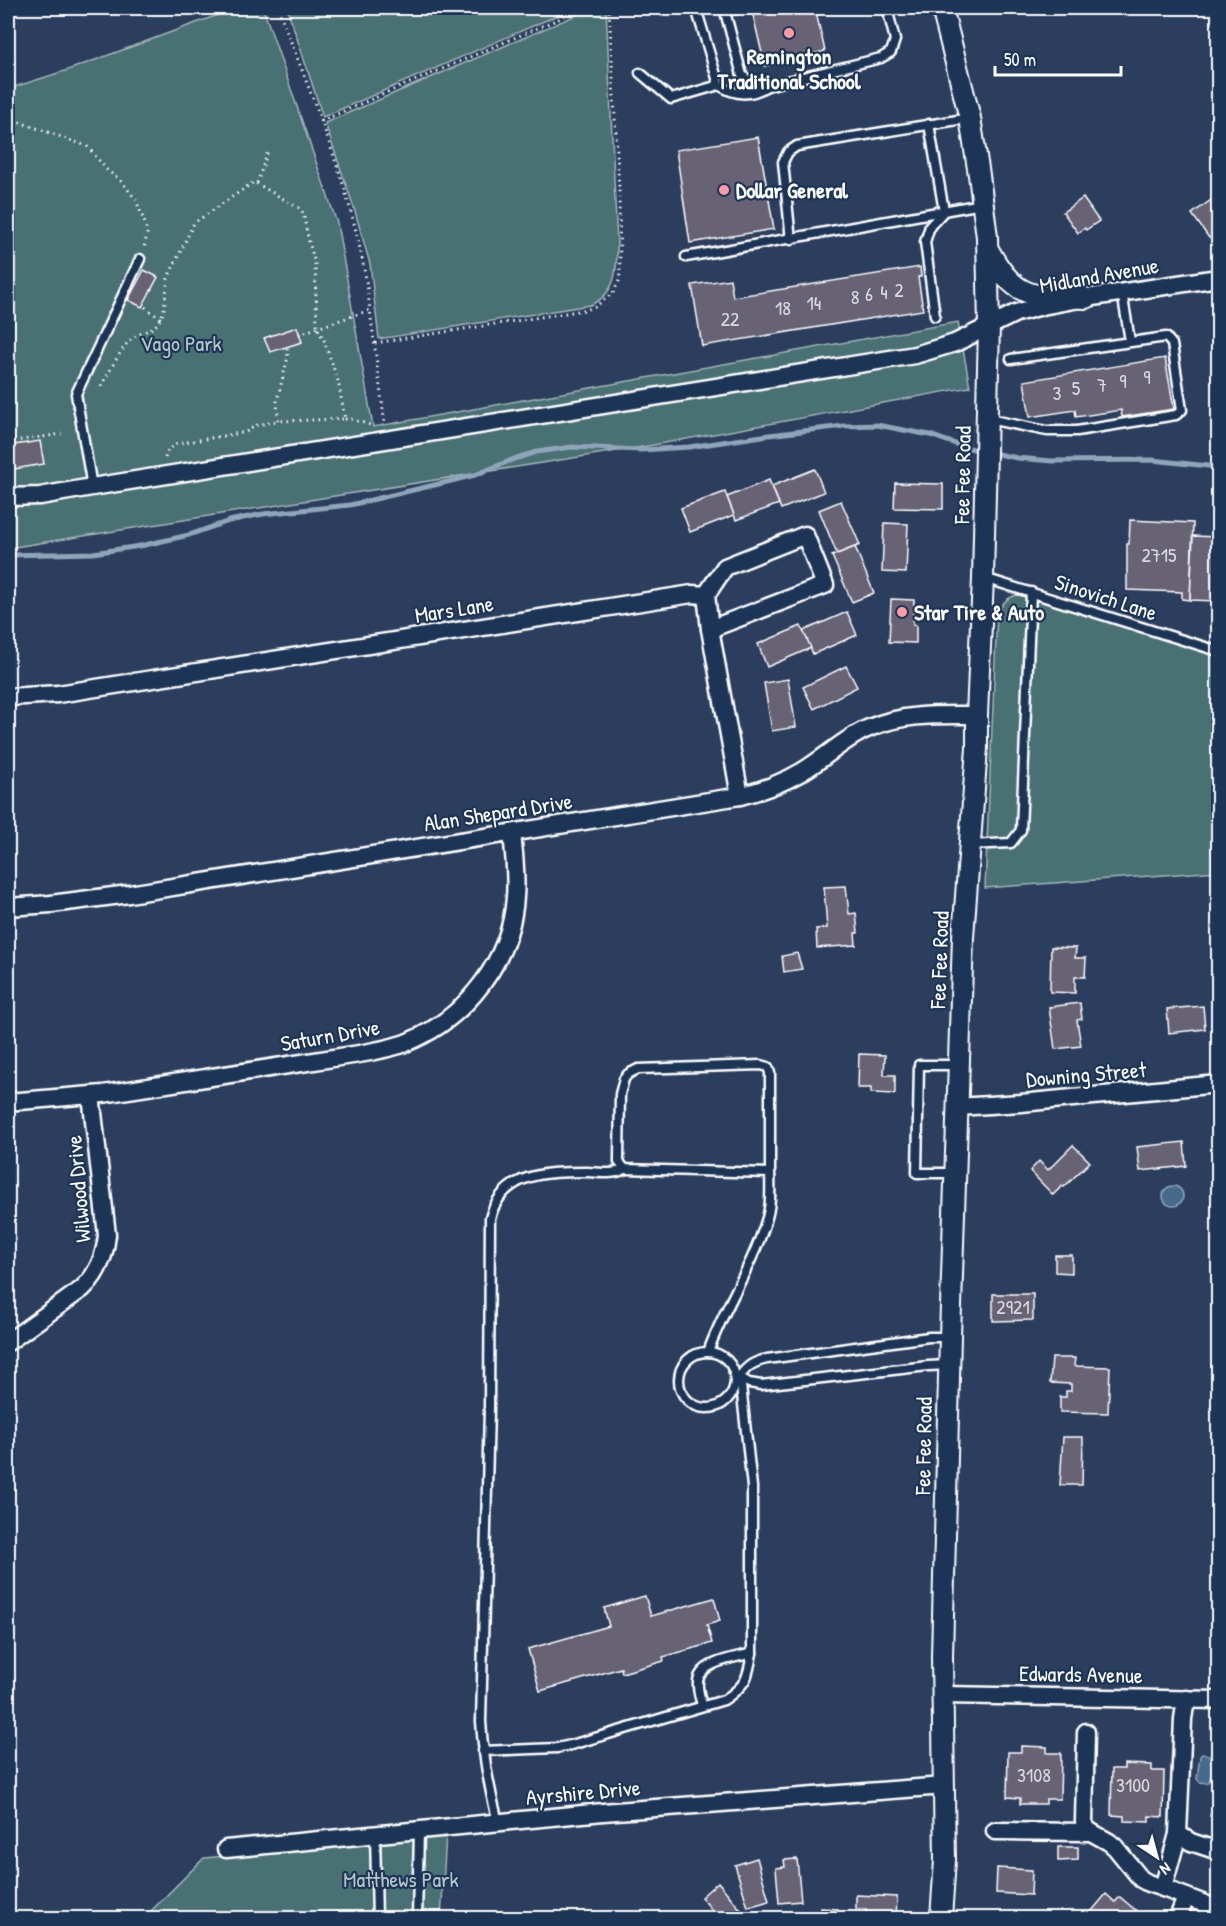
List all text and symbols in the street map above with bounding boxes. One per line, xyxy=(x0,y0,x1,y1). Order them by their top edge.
marker: Remington Traditional School xyxy=(782,26,796,40)
scale bar xyxy=(995,39,1121,77)
place label: Remington Traditional School xyxy=(716,41,862,96)
text: 50 m xyxy=(1004,47,1036,72)
place label: Dollar General xyxy=(736,175,849,205)
marker: Dollar General xyxy=(717,183,731,197)
street label: Midland Avenue xyxy=(1037,250,1161,300)
house number: 2 xyxy=(894,276,904,303)
house number: 4 xyxy=(880,278,888,305)
house number: 6 xyxy=(865,280,873,307)
house number: 8 xyxy=(851,283,859,310)
house number: 14 xyxy=(807,289,821,316)
house number: 18 xyxy=(775,294,791,321)
house number: 22 xyxy=(721,305,740,332)
park label: Vago Park xyxy=(140,328,222,358)
house number: 9 xyxy=(1143,363,1151,390)
house number: 9 xyxy=(1119,367,1127,394)
house number: 7 xyxy=(1097,371,1107,398)
house number: 5 xyxy=(1072,374,1081,401)
house number: 3 xyxy=(1053,379,1062,406)
street label: Fee Fee Road xyxy=(946,425,978,525)
house number: 2715 xyxy=(1142,541,1177,568)
street label: Sinovich Lane xyxy=(1051,566,1161,628)
street label: Mars Lane xyxy=(413,588,496,630)
place label: Star Tire & Auto xyxy=(914,597,1044,627)
marker: Star Tire & Auto xyxy=(895,605,909,619)
street label: Alan Shepard Drive xyxy=(422,785,575,839)
street label: Fee Fee Road xyxy=(922,910,956,1010)
street label: Saturn Drive xyxy=(278,1012,382,1058)
street label: Downing Street xyxy=(1025,1054,1148,1094)
street label: Wilwood Drive xyxy=(58,1134,98,1244)
house number: 2921 xyxy=(996,1293,1030,1320)
street label: Fee Fee Road xyxy=(907,1396,939,1496)
street label: Edwards Avenue xyxy=(1019,1658,1143,1690)
house number: 3108 xyxy=(1017,1761,1051,1788)
house number: 3100 xyxy=(1116,1771,1150,1798)
street label: Ayrshire Drive xyxy=(524,1772,642,1812)
north arrow xyxy=(1127,1827,1187,1887)
text: N xyxy=(1156,1858,1176,1881)
park label: Matthews Park xyxy=(343,1864,459,1894)

